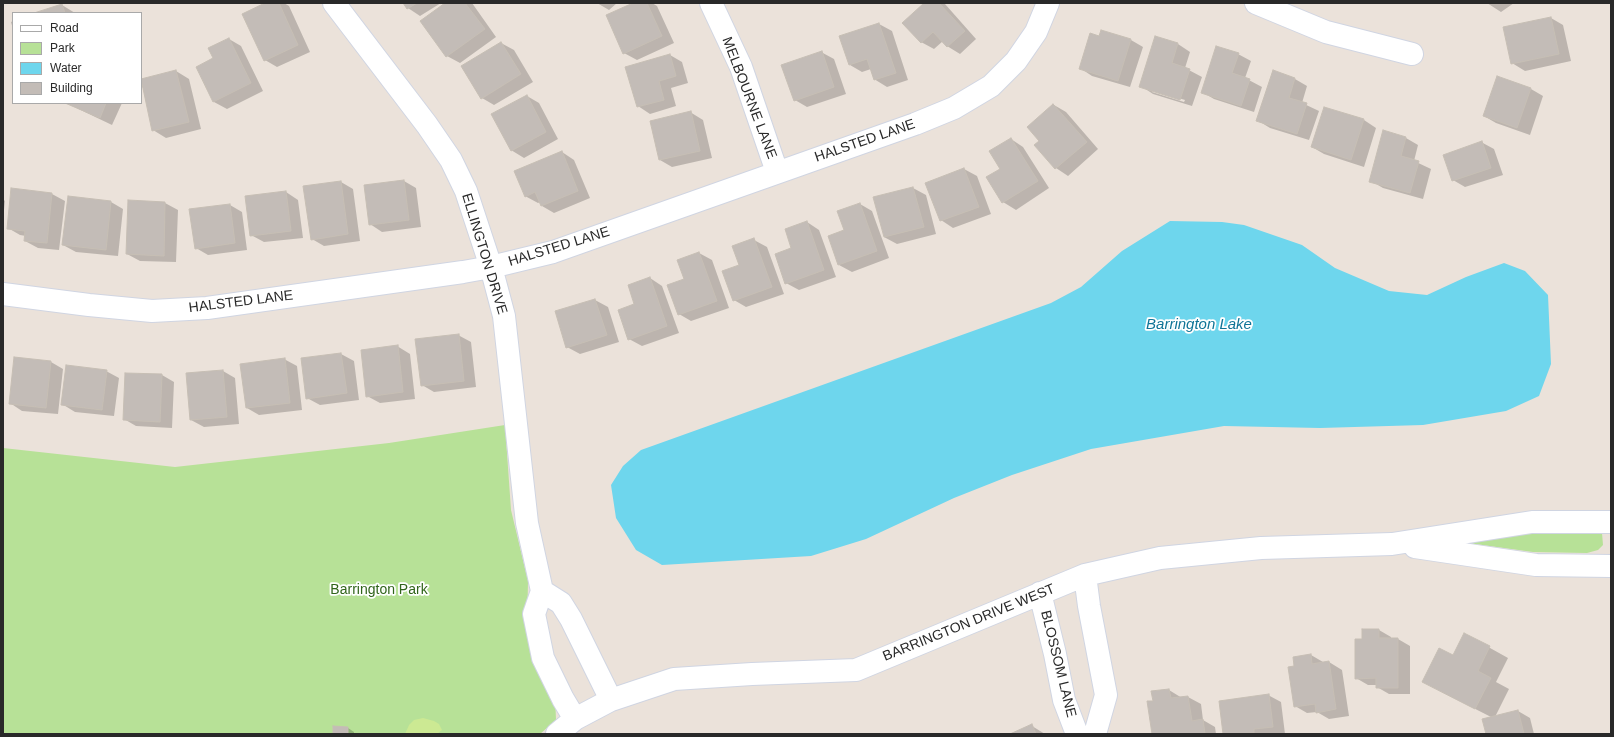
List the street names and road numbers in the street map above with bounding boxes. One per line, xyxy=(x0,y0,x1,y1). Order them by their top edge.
street label: MELBOURNE LANE xyxy=(718,35,780,161)
street label: HALSTED LANE xyxy=(813,116,917,166)
street label: ELLINGTON DRIVE xyxy=(458,191,510,317)
street label: HALSTED LANE xyxy=(506,224,612,270)
street label: HALSTED LANE xyxy=(188,287,294,317)
street label: BARRINGTON DRIVE WEST xyxy=(881,581,1057,665)
street label: BLOSSOM LANE xyxy=(1037,609,1079,719)

